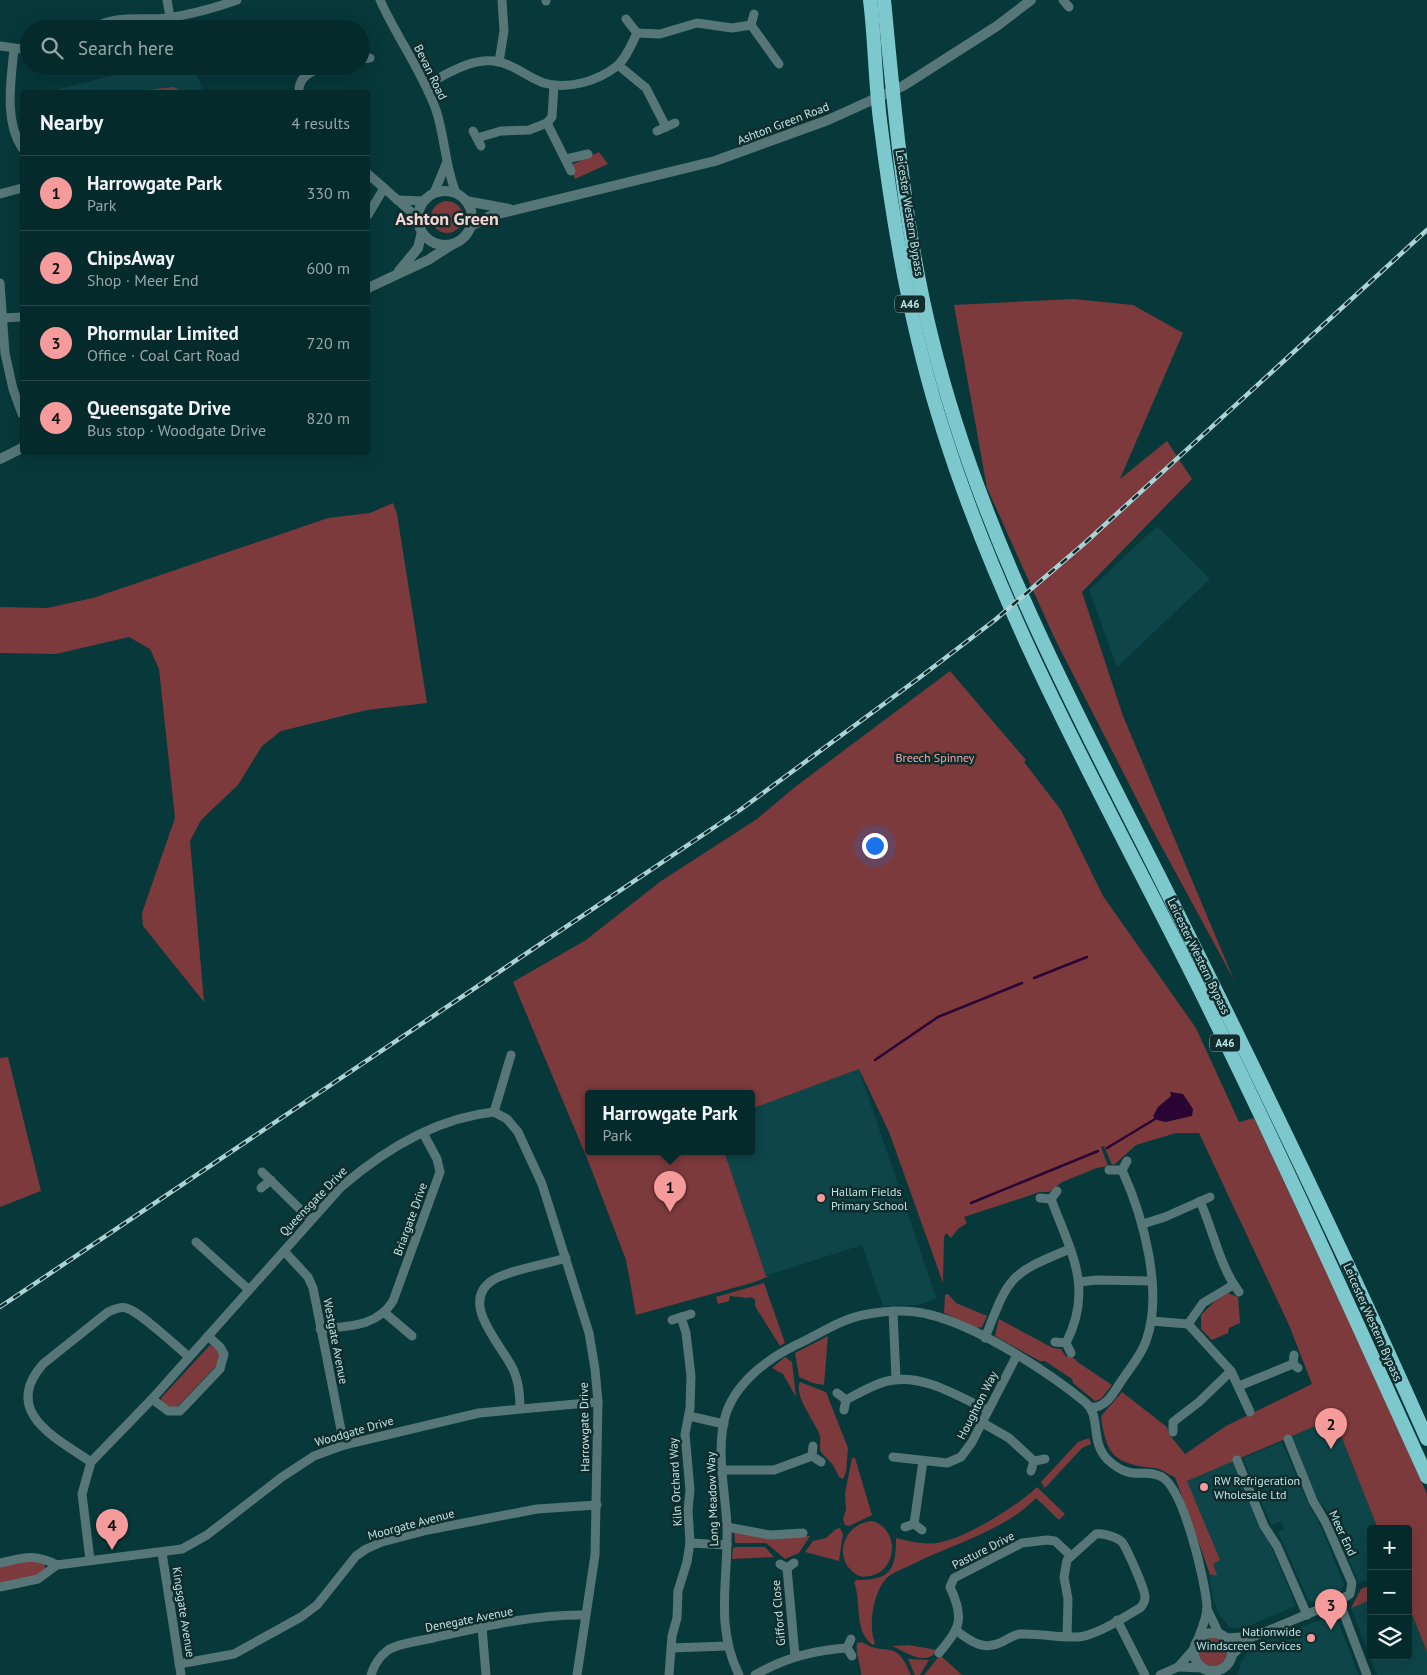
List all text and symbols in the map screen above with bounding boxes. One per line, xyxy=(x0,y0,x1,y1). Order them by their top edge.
search box xyxy=(20,20,370,75)
icon: search xyxy=(38,34,66,62)
text: Search here xyxy=(78,36,174,60)
street label: Bevan Road xyxy=(411,42,451,102)
street label: Ashton Green Road xyxy=(735,99,831,147)
text: Nearby xyxy=(40,109,103,136)
text: 4 results xyxy=(291,113,350,133)
street label: Leicester Western Bypass xyxy=(893,149,927,277)
text: Harrowgate Park xyxy=(87,171,222,195)
text: 1 xyxy=(51,183,61,203)
text: 330 m xyxy=(307,183,350,203)
text: Park xyxy=(87,195,116,215)
district label: Ashton Green xyxy=(395,207,499,230)
text: ChipsAway xyxy=(87,246,174,270)
text: 2 xyxy=(51,258,61,278)
text: 600 m xyxy=(307,258,350,278)
text: Shop · Meer End xyxy=(87,270,199,290)
road number: A46 xyxy=(895,296,925,312)
text: Phormular Limited xyxy=(87,321,239,345)
text: 3 xyxy=(51,333,61,353)
text: 720 m xyxy=(307,333,350,353)
text: Office · Coal Cart Road xyxy=(87,345,240,365)
text: Queensgate Drive xyxy=(87,396,231,420)
text: 4 xyxy=(51,408,61,428)
text: 820 m xyxy=(307,408,350,428)
text: Bus stop · Woodgate Drive xyxy=(87,420,266,440)
park label: Breech Spinney xyxy=(896,750,975,765)
your location xyxy=(862,833,888,859)
street label: Leicester Western Bypass xyxy=(1164,895,1234,1017)
road number: A46 xyxy=(1210,1034,1240,1052)
popup xyxy=(585,1090,755,1155)
text: Harrowgate Park xyxy=(602,1101,738,1125)
text: Park xyxy=(602,1125,632,1145)
street label: Queensgate Drive xyxy=(276,1163,350,1239)
pin: 1 xyxy=(654,1171,686,1212)
street label: Briargate Drive xyxy=(390,1180,430,1258)
place label: Hallam Fields Primary School xyxy=(831,1184,908,1213)
marker: Hallam Fields Primary School xyxy=(815,1192,827,1204)
street label: Leicester Western Bypass xyxy=(1340,1261,1406,1383)
street label: Westgate Avenue xyxy=(320,1297,352,1385)
street label: Houghton Way xyxy=(953,1368,1001,1442)
street label: Harrowgate Drive xyxy=(576,1382,592,1472)
pin: 2 xyxy=(1315,1408,1347,1449)
street label: Woodgate Drive xyxy=(313,1413,395,1449)
street label: Kiln Orchard Way xyxy=(665,1437,685,1527)
street label: Long Meadow Way xyxy=(703,1451,721,1547)
place label: RW Refrigeration Wholesale Ltd xyxy=(1214,1473,1300,1502)
marker: RW Refrigeration Wholesale Ltd xyxy=(1198,1481,1210,1493)
street label: Moorgate Avenue xyxy=(366,1505,456,1543)
street label: Meer End xyxy=(1326,1508,1360,1558)
pin: 4 xyxy=(96,1509,128,1550)
map controls xyxy=(1367,1525,1412,1660)
button: + xyxy=(1367,1525,1412,1570)
street label: Pasture Drive xyxy=(949,1528,1017,1572)
street label: Kingsgate Avenue xyxy=(169,1566,199,1658)
button: − xyxy=(1367,1570,1412,1615)
street label: Gifford Close xyxy=(768,1579,788,1647)
pin: 3 xyxy=(1315,1589,1347,1630)
street label: Denegate Avenue xyxy=(424,1603,514,1635)
button: layers xyxy=(1367,1615,1412,1660)
place label: Nationwide Windscreen Services xyxy=(1197,1624,1301,1653)
marker: Nationwide Windscreen Services xyxy=(1305,1632,1317,1644)

